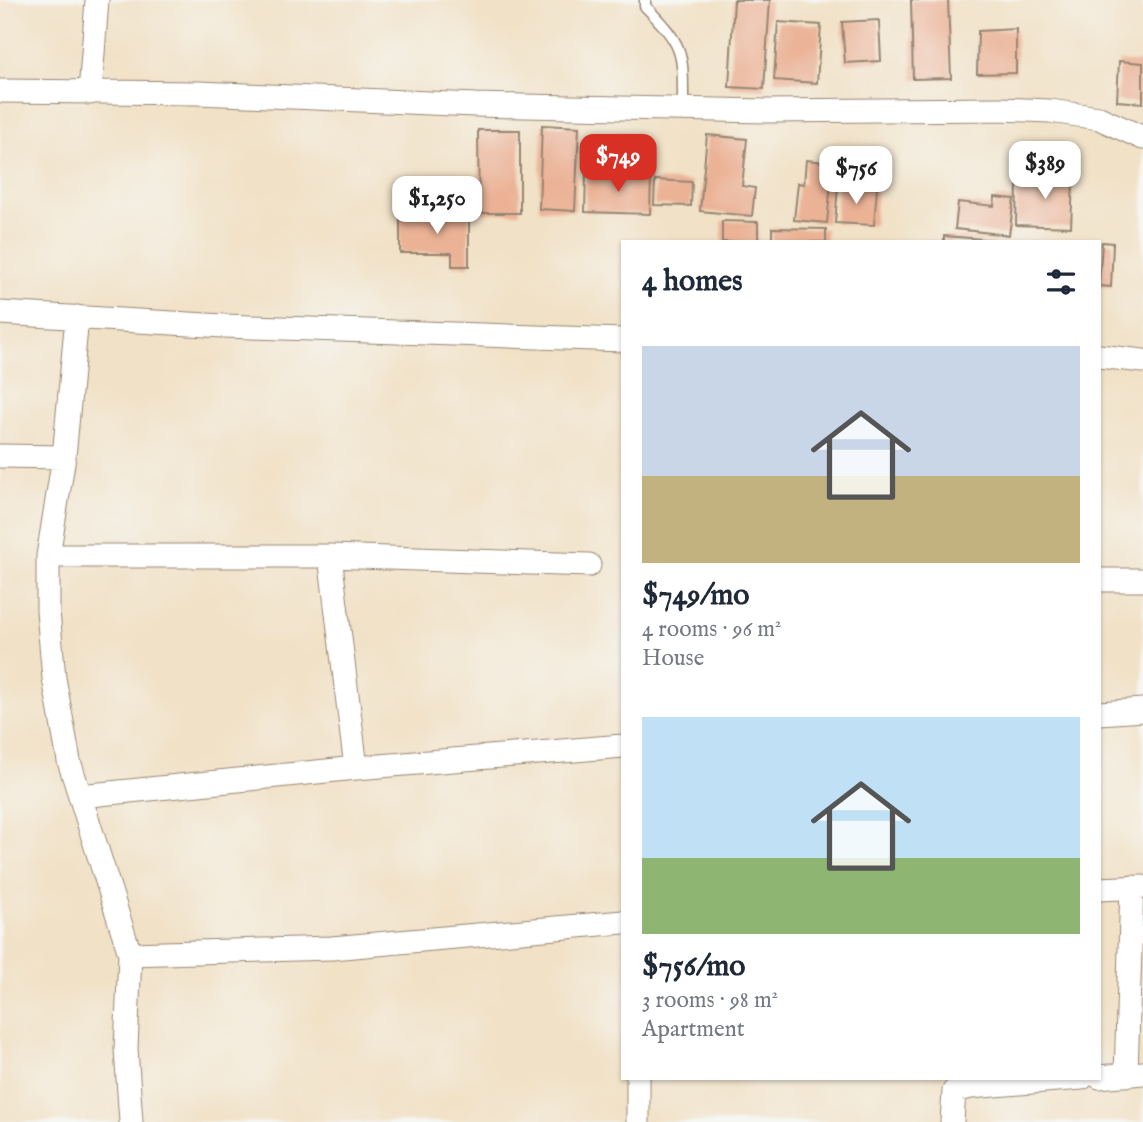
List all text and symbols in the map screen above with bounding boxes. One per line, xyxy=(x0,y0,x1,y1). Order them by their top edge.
pin: $749 xyxy=(577,134,659,194)
text: $749 xyxy=(596,142,640,171)
pin: $389 xyxy=(1004,142,1086,201)
pin: $756 xyxy=(815,146,897,206)
text: $389 xyxy=(1025,149,1065,178)
text: $756 xyxy=(835,154,877,183)
pin: $1,250 xyxy=(380,176,494,236)
text: $1,250 xyxy=(408,184,466,213)
text: 4 homes xyxy=(642,263,743,301)
icon: filters xyxy=(1042,263,1080,301)
icon: home xyxy=(798,392,924,518)
text: $749/mo xyxy=(642,577,750,615)
text: 4 rooms · 96 m² xyxy=(642,615,781,644)
text: House xyxy=(642,644,704,673)
icon: home xyxy=(798,763,924,889)
text: $756/mo xyxy=(642,948,746,986)
text: 3 rooms · 98 m² xyxy=(642,986,778,1015)
text: Apartment xyxy=(642,1015,745,1044)

